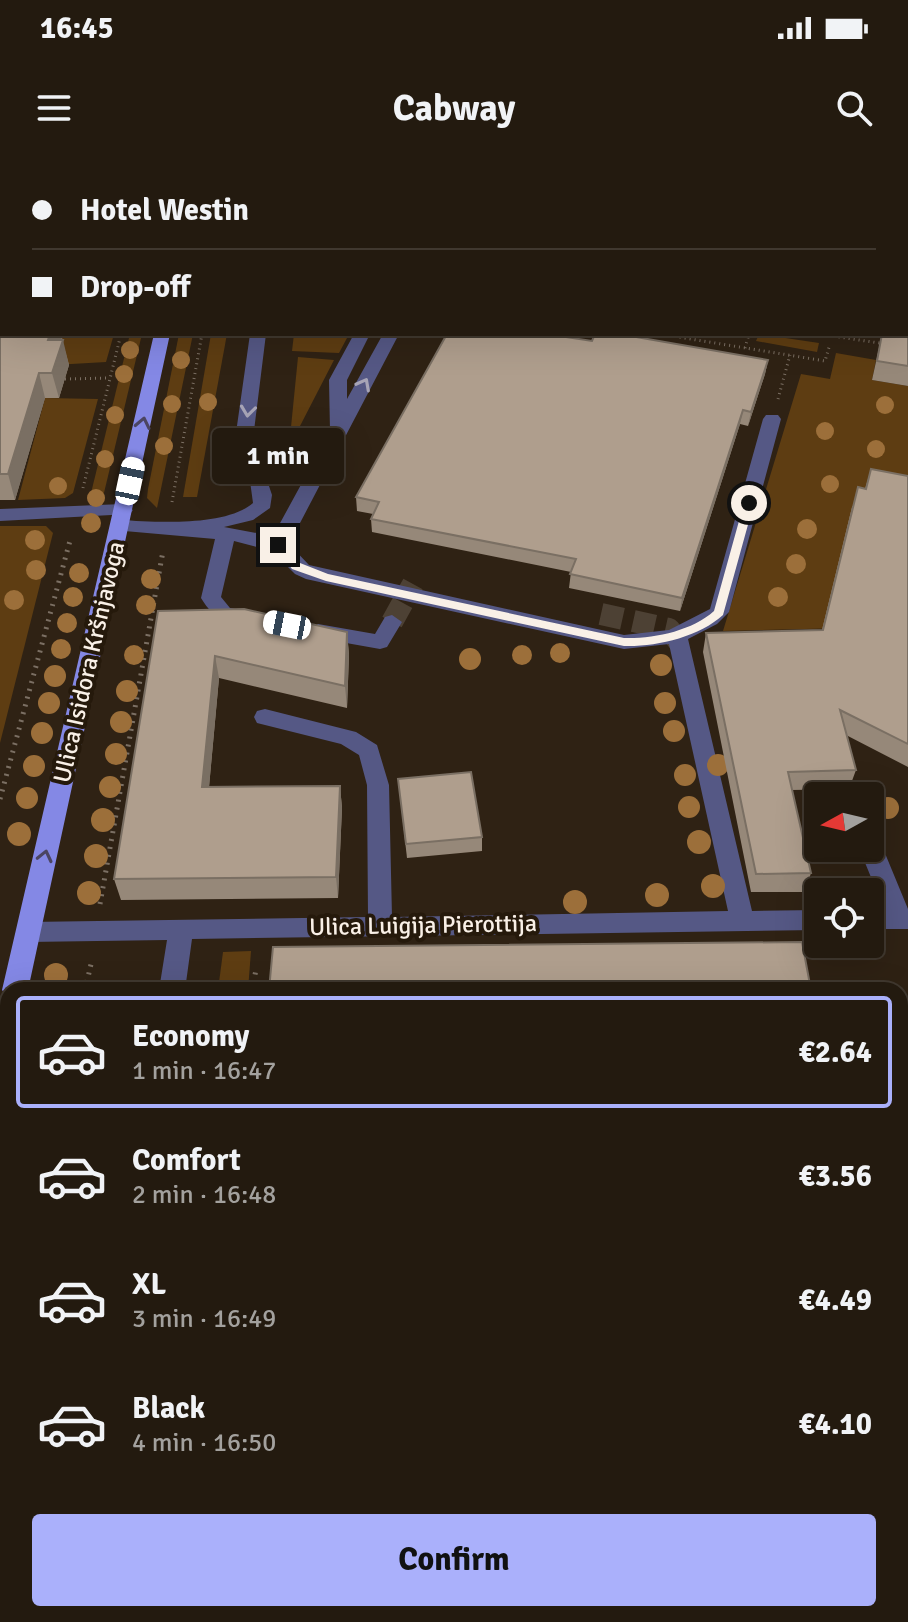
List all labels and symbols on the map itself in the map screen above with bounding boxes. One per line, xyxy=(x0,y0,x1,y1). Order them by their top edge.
one-way arrow xyxy=(355,377,370,392)
one-way arrow xyxy=(240,404,257,418)
one-way arrow xyxy=(134,416,151,430)
callout: 1 min xyxy=(212,429,344,485)
car xyxy=(113,455,147,507)
route start xyxy=(731,485,767,521)
route end xyxy=(260,527,296,563)
street label: Ulica Isidora Kršnjavoga xyxy=(47,538,131,786)
car xyxy=(261,609,313,641)
north arrow xyxy=(804,782,884,862)
one-way arrow xyxy=(36,850,53,864)
street label: Ulica Luigija Pierottija xyxy=(309,908,537,942)

